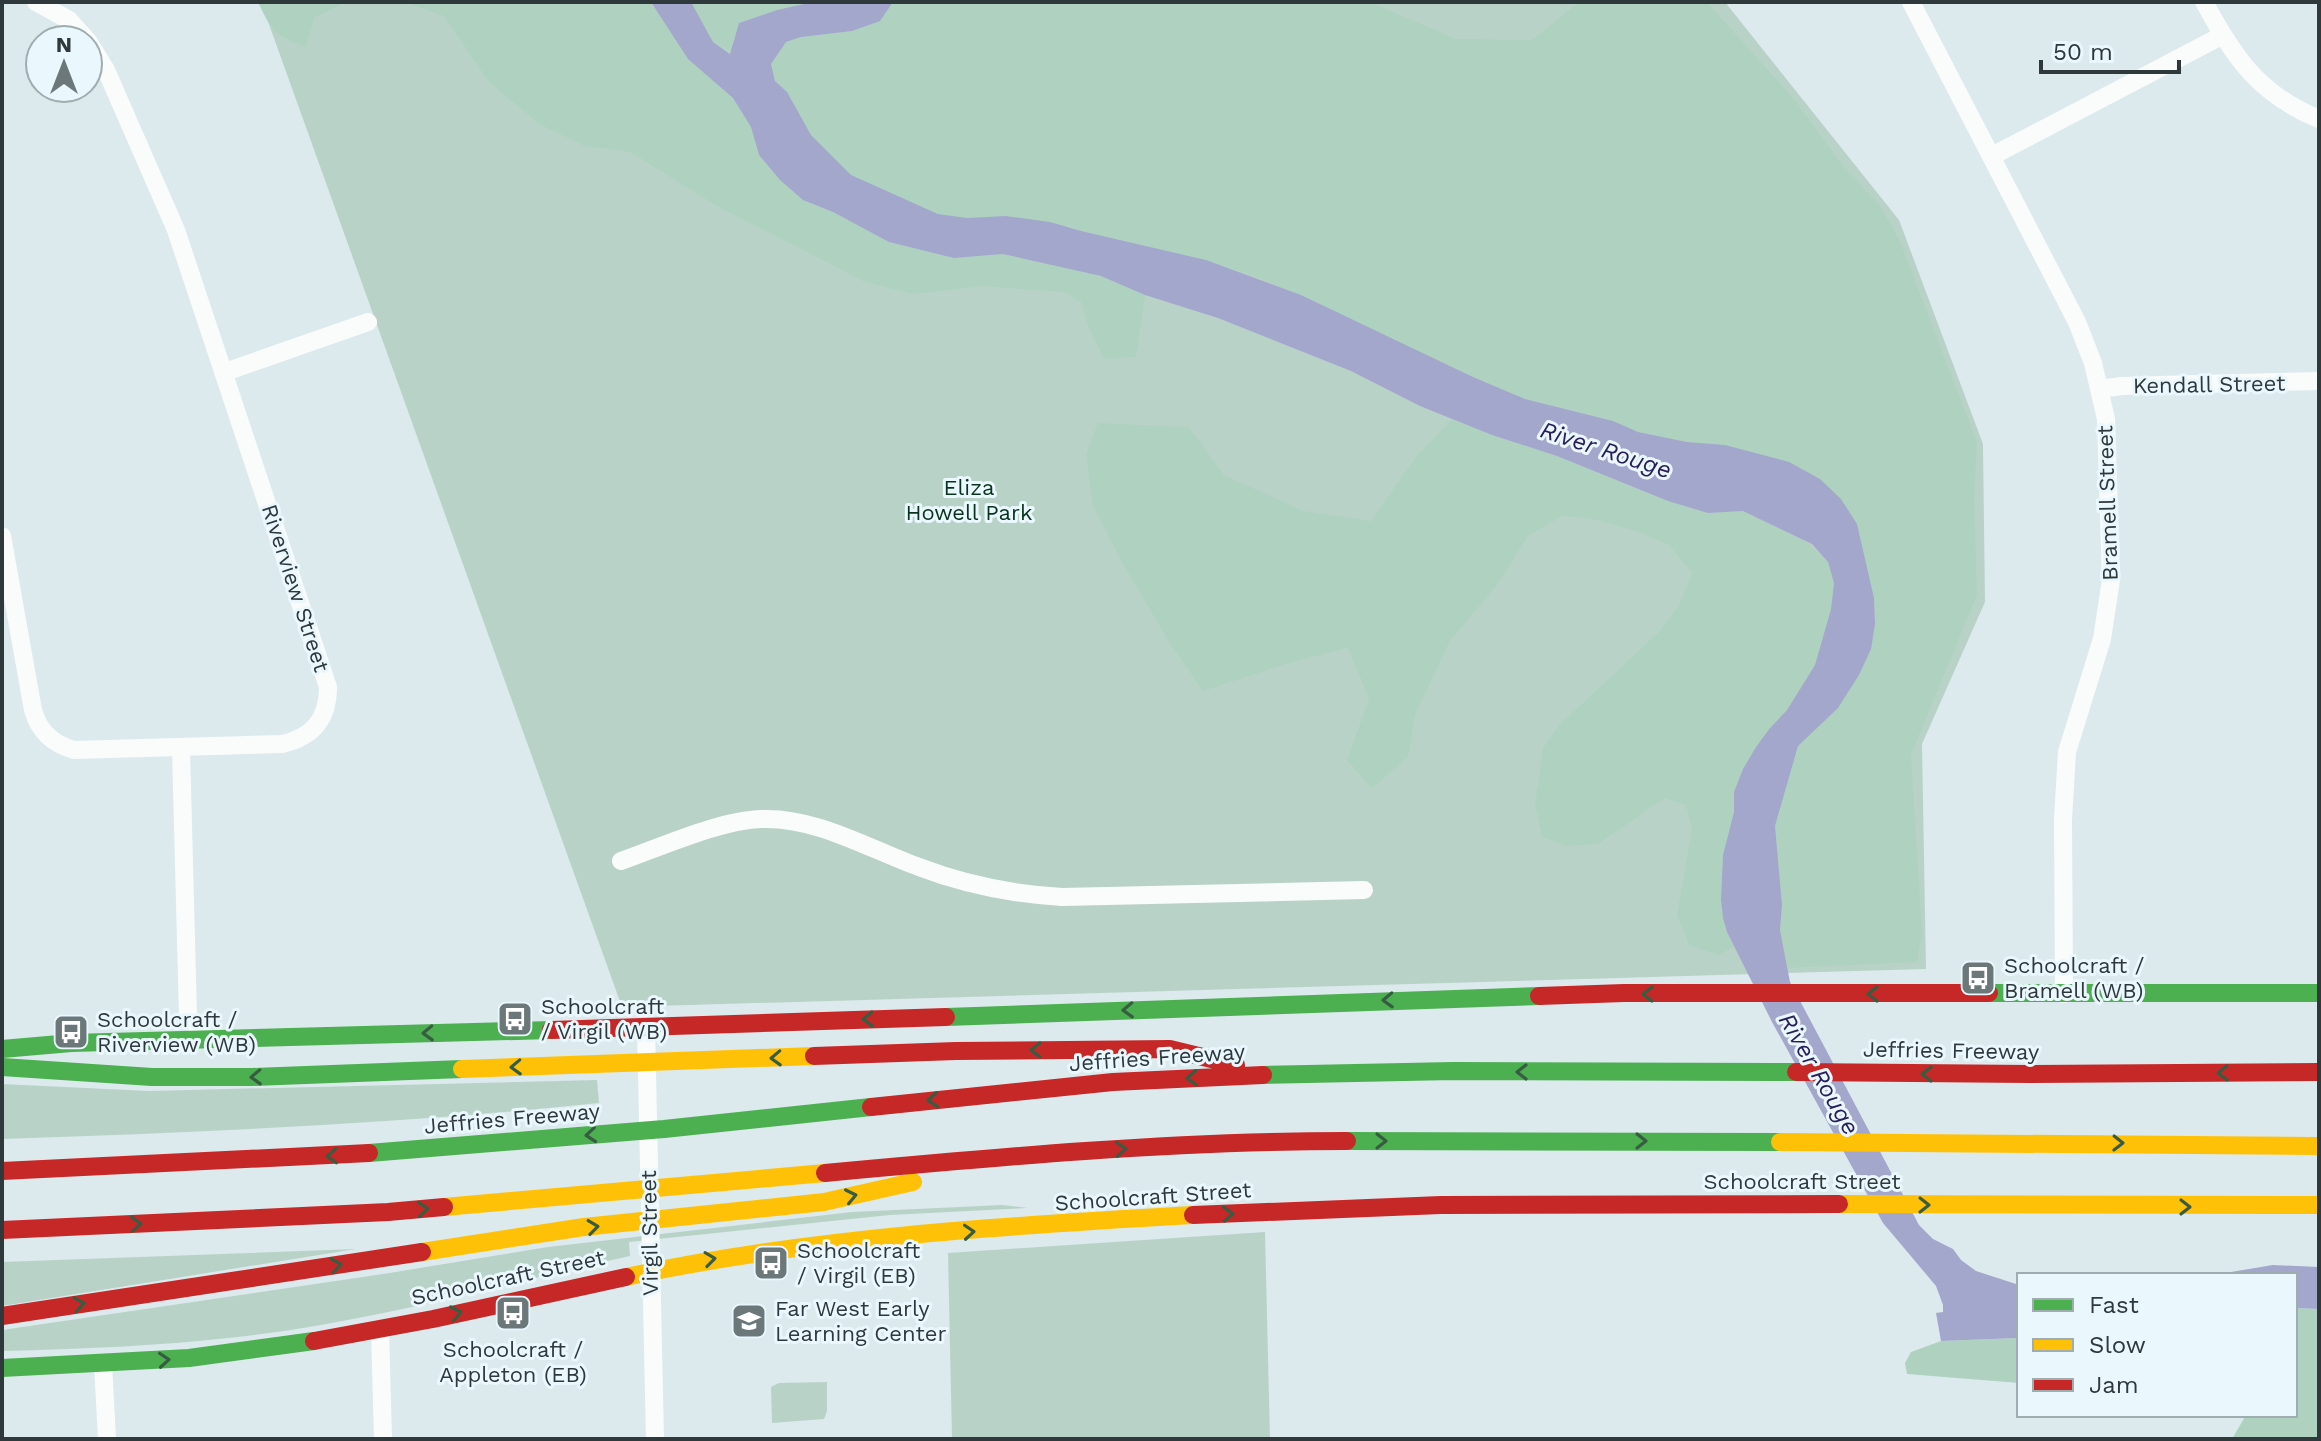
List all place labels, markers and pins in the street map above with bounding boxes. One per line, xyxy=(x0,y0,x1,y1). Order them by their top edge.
place label: Schoolcraft / Bramell (WB) xyxy=(2004,953,2144,1003)
bus stop icon: Schoolcraft / Bramell (WB) xyxy=(1959,959,1997,997)
place label: Schoolcraft / Virgil (WB) xyxy=(541,994,667,1044)
bus stop icon: Schoolcraft / Virgil (WB) xyxy=(496,1000,534,1038)
place label: Schoolcraft / Riverview (WB) xyxy=(97,1007,256,1057)
bus stop icon: Schoolcraft / Riverview (WB) xyxy=(52,1013,90,1051)
place label: Schoolcraft / Virgil (EB) xyxy=(797,1238,920,1288)
bus stop icon: Schoolcraft / Virgil (EB) xyxy=(752,1244,790,1282)
bus stop icon: Schoolcraft / Appleton (EB) xyxy=(494,1294,532,1332)
place label: Far West Early Learning Center xyxy=(775,1296,946,1346)
school or university icon: Far West Early Learning Center xyxy=(730,1302,768,1340)
place label: Schoolcraft / Appleton (EB) xyxy=(439,1337,587,1387)

